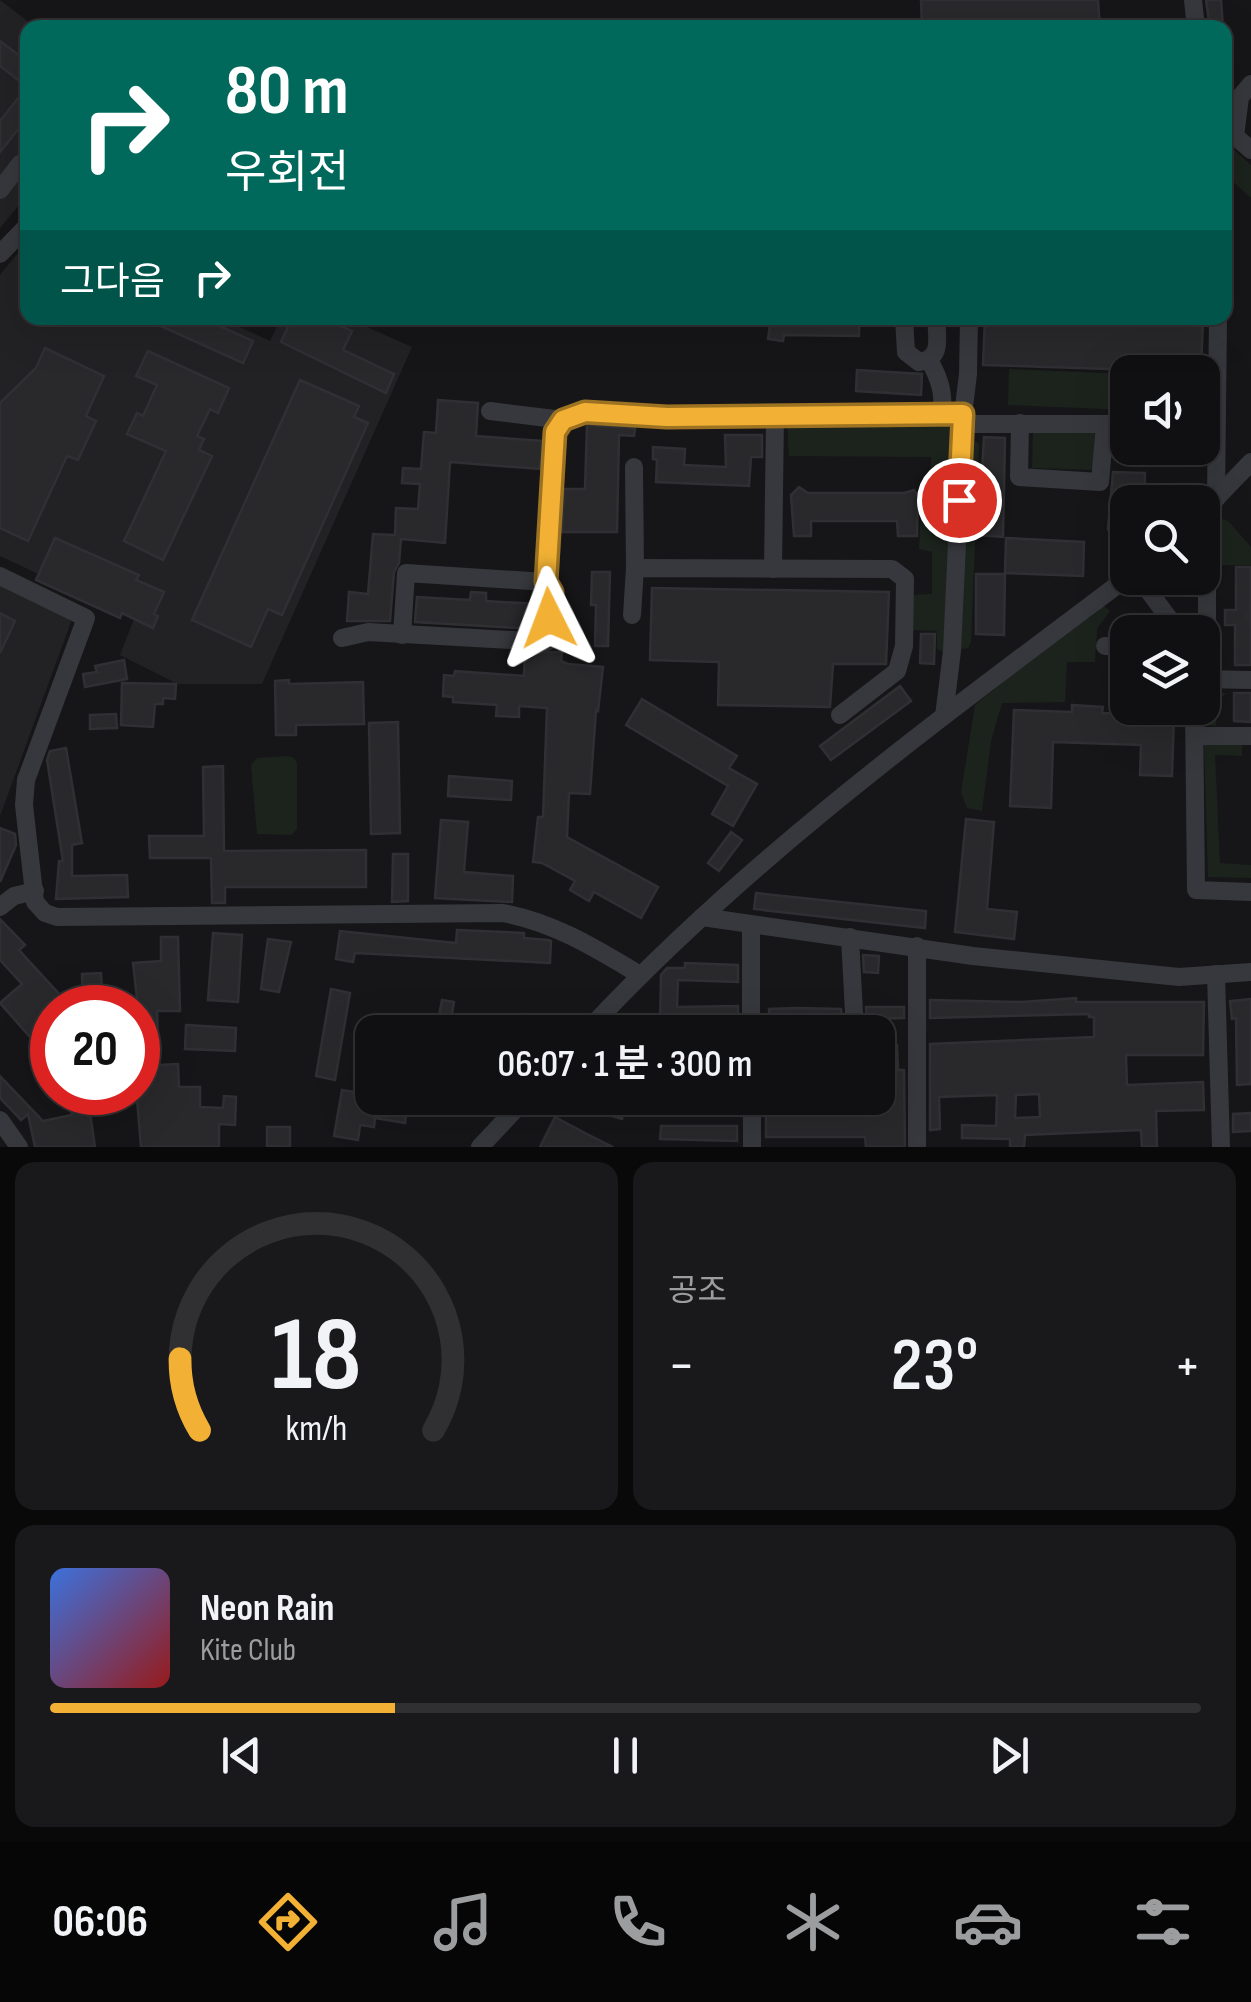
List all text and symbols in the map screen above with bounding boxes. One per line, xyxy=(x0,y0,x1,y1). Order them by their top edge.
text: 80 m xyxy=(225,50,349,134)
icon: right xyxy=(60,60,190,190)
text: 우회전 xyxy=(225,146,349,201)
icon: right xyxy=(185,250,240,305)
text: 그다음 xyxy=(60,260,165,305)
map controls xyxy=(1110,355,1220,725)
button: sound xyxy=(1110,355,1220,465)
pin xyxy=(917,458,1002,543)
icon: arrive xyxy=(932,473,987,528)
button: search xyxy=(1110,485,1220,595)
position arrow xyxy=(497,566,601,670)
button: layers xyxy=(1110,615,1220,725)
speed limit sign: 20 xyxy=(30,985,160,1115)
text: 06:07 · 1 분 · 300 m xyxy=(498,1042,752,1087)
text: 공조 xyxy=(668,1272,727,1311)
text: 18 xyxy=(272,1294,361,1419)
text: 23° xyxy=(891,1321,978,1412)
text: − xyxy=(668,1333,695,1400)
text: + xyxy=(1174,1333,1201,1400)
text: km/h xyxy=(286,1408,347,1451)
text: Neon Rain xyxy=(200,1586,334,1631)
text: Kite Club xyxy=(200,1631,296,1670)
icon: previous xyxy=(214,1728,269,1783)
icon: pause xyxy=(598,1728,653,1783)
icon: next xyxy=(982,1728,1037,1783)
icon: directions xyxy=(253,1887,323,1957)
icon: music xyxy=(428,1887,498,1957)
icon: phone xyxy=(603,1887,673,1957)
icon: climate xyxy=(778,1887,848,1957)
icon: car xyxy=(953,1887,1023,1957)
icon: filters xyxy=(1128,1887,1198,1957)
text: 06:06 xyxy=(53,1895,148,1950)

